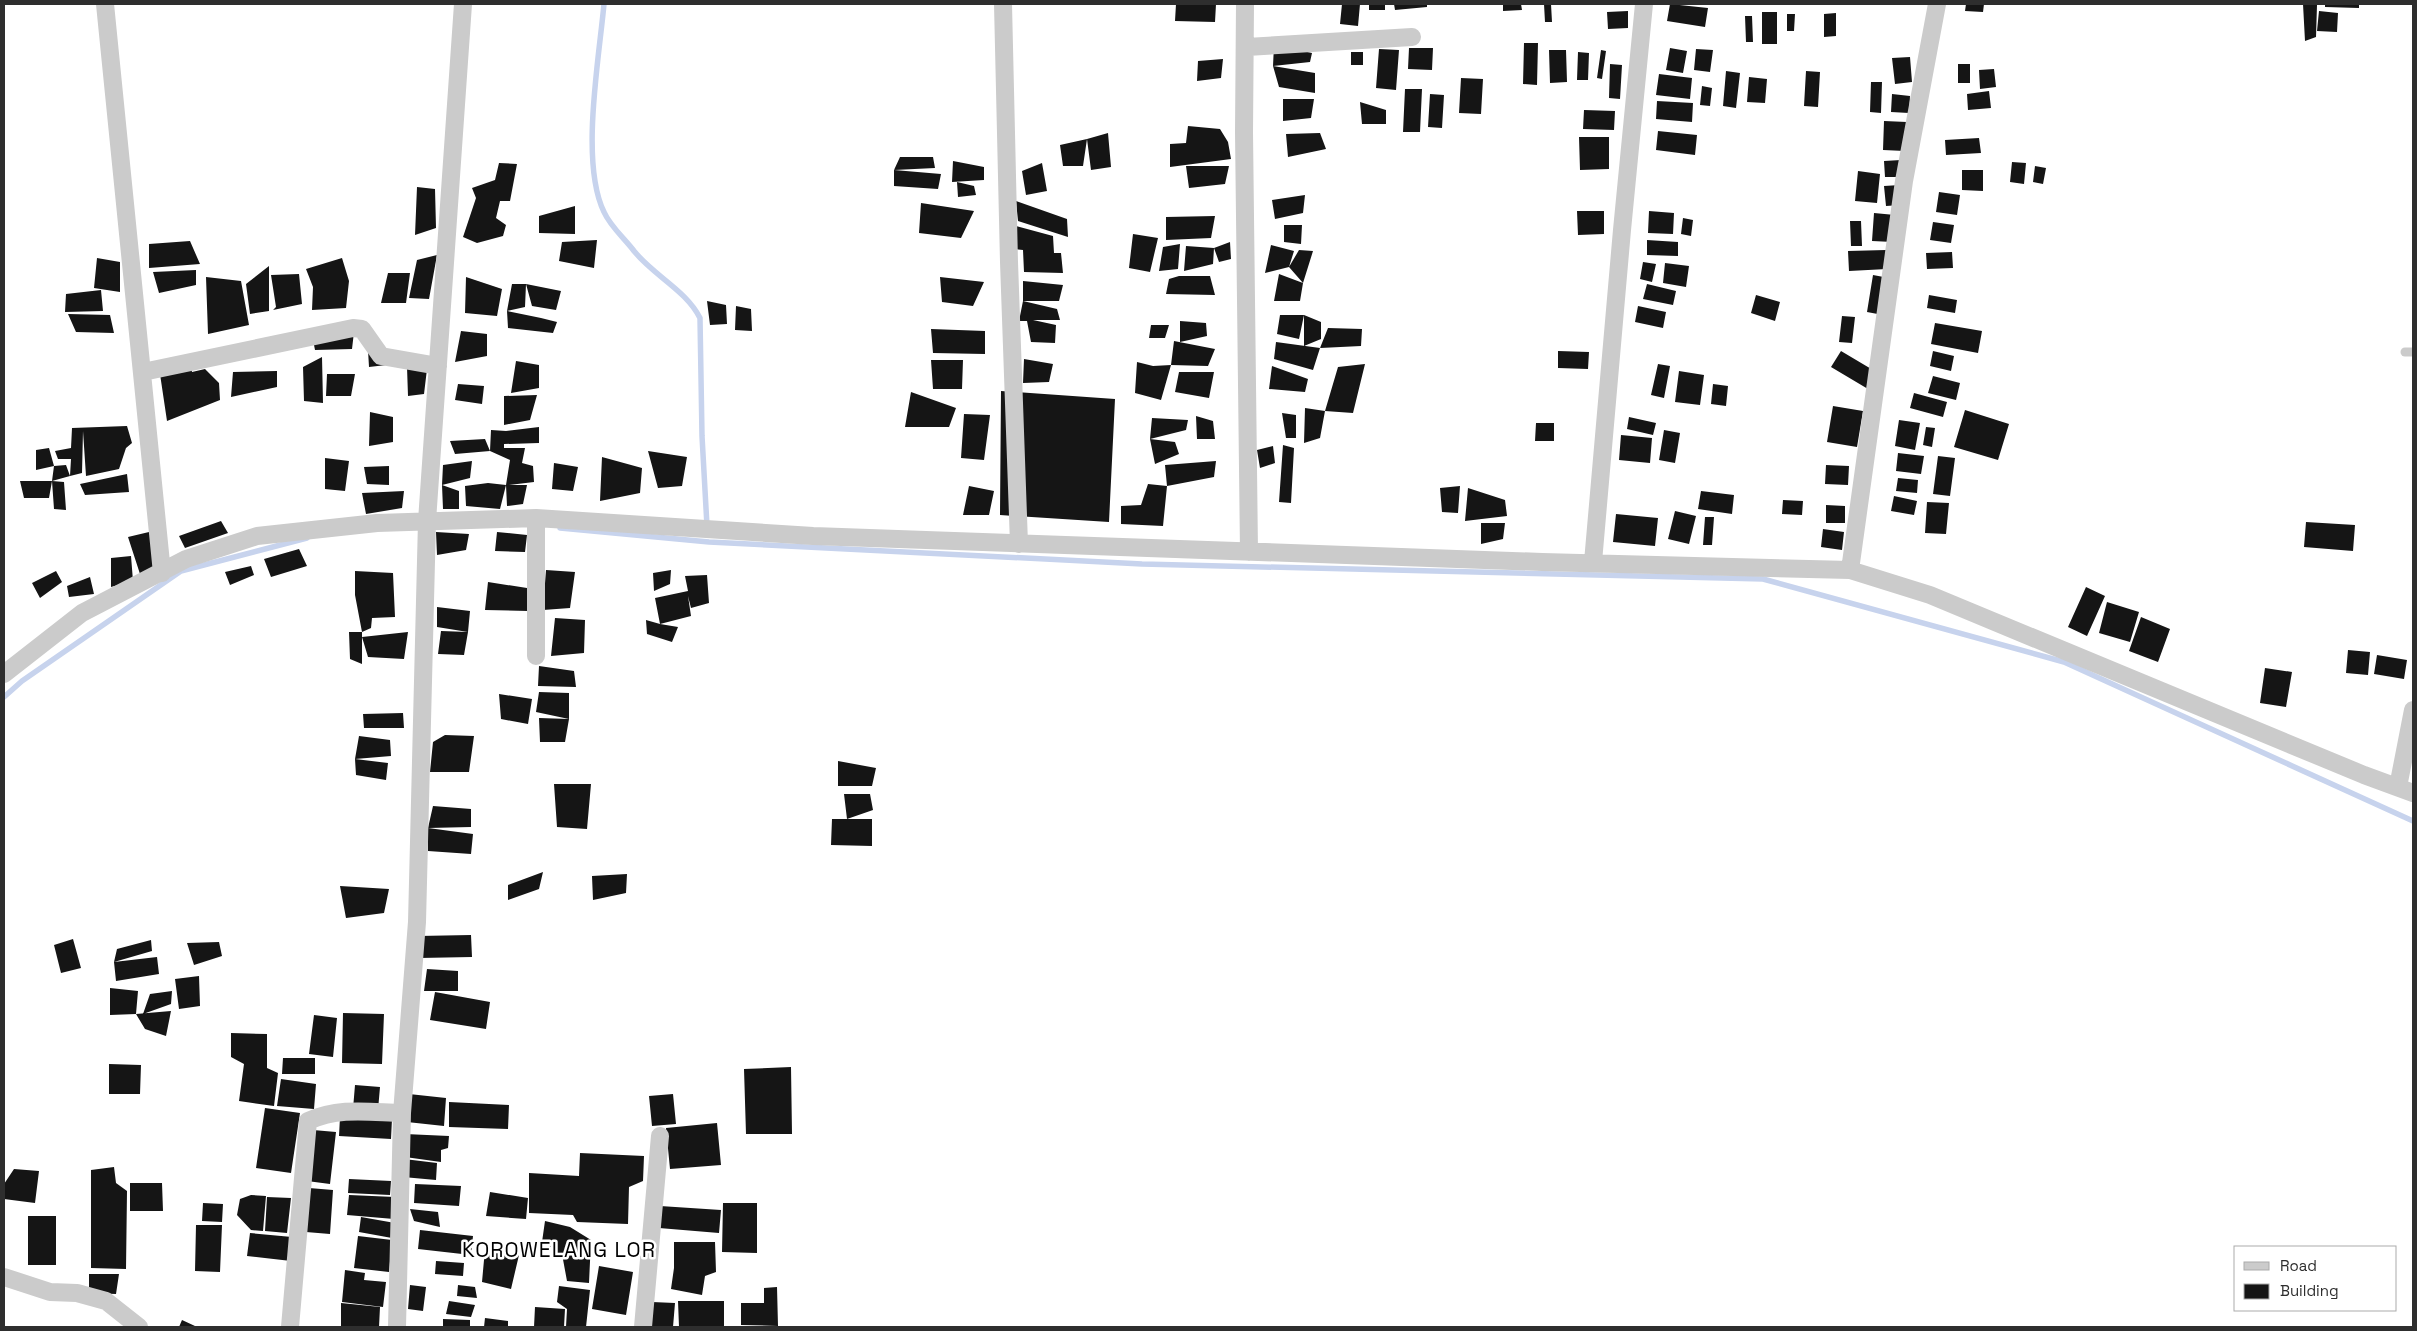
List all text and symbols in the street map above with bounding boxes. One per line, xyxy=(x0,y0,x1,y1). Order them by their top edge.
district label: KOROWELANG LOR xyxy=(462,1236,656,1263)
legend xyxy=(2234,1246,2397,1311)
text: Road xyxy=(2280,1256,2317,1275)
text: Building xyxy=(2280,1281,2339,1300)

